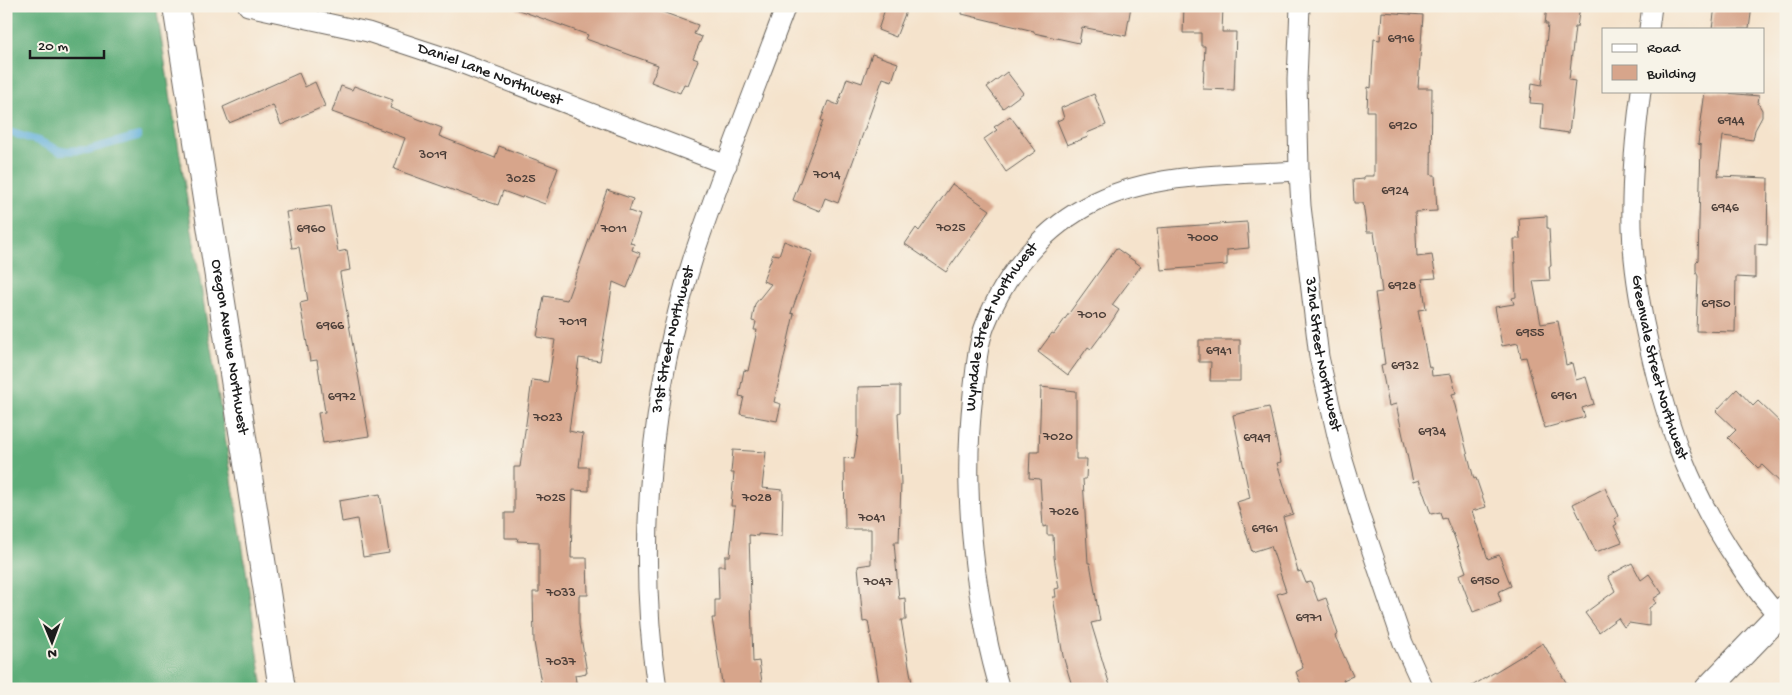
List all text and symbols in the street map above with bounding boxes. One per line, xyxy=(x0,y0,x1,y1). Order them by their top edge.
scale bar xyxy=(30,28,104,60)
legend xyxy=(1602,28,1764,92)
house number: 6916 xyxy=(1388,31,1415,48)
text: 20 m xyxy=(38,38,68,56)
street label: Daniel Lane Northwest xyxy=(414,39,566,111)
text: Road xyxy=(1647,40,1681,58)
text: Building xyxy=(1646,66,1696,84)
house number: 6944 xyxy=(1717,113,1745,130)
house number: 6920 xyxy=(1389,118,1418,135)
house number: 3019 xyxy=(418,147,447,164)
house number: 7014 xyxy=(812,167,841,184)
house number: 3025 xyxy=(505,171,536,188)
house number: 6924 xyxy=(1381,183,1409,200)
house number: 6946 xyxy=(1711,200,1740,217)
house number: 7025 xyxy=(935,220,966,237)
house number: 6960 xyxy=(296,221,326,238)
house number: 7011 xyxy=(600,221,627,238)
house number: 7000 xyxy=(1186,230,1219,247)
street label: Wyndale Street Northwest xyxy=(962,238,1044,412)
street label: Oregon Avenue Northwest xyxy=(206,258,252,437)
street label: 31st Street Northwest xyxy=(648,262,700,415)
street label: Greenvale Street Northwest xyxy=(1626,274,1692,464)
street label: 32nd Street Northwest xyxy=(1300,275,1346,434)
house number: 6928 xyxy=(1388,278,1417,295)
house number: 6950 xyxy=(1701,296,1731,313)
house number: 7010 xyxy=(1077,307,1106,324)
house number: 7019 xyxy=(558,314,587,331)
house number: 6966 xyxy=(316,318,345,335)
house number: 6955 xyxy=(1516,325,1544,342)
house number: 6941 xyxy=(1206,343,1232,360)
house number: 6932 xyxy=(1391,358,1419,375)
house number: 6961 xyxy=(1551,388,1577,405)
house number: 6972 xyxy=(328,389,356,406)
house number: 7023 xyxy=(532,410,563,427)
house number: 6934 xyxy=(1418,424,1446,441)
house number: 7020 xyxy=(1042,429,1073,446)
house number: 6949 xyxy=(1243,430,1271,447)
house number: 7025 xyxy=(535,490,566,507)
house number: 7028 xyxy=(741,490,772,507)
house number: 7026 xyxy=(1048,504,1079,521)
house number: 7041 xyxy=(857,510,886,527)
house number: 6961 xyxy=(1252,521,1278,538)
house number: 6950 xyxy=(1470,573,1500,590)
house number: 7047 xyxy=(862,574,893,591)
house number: 7033 xyxy=(545,585,576,602)
house number: 6971 xyxy=(1295,610,1323,627)
north arrow xyxy=(28,618,78,668)
text: N xyxy=(47,644,57,661)
house number: 7037 xyxy=(545,654,577,671)

